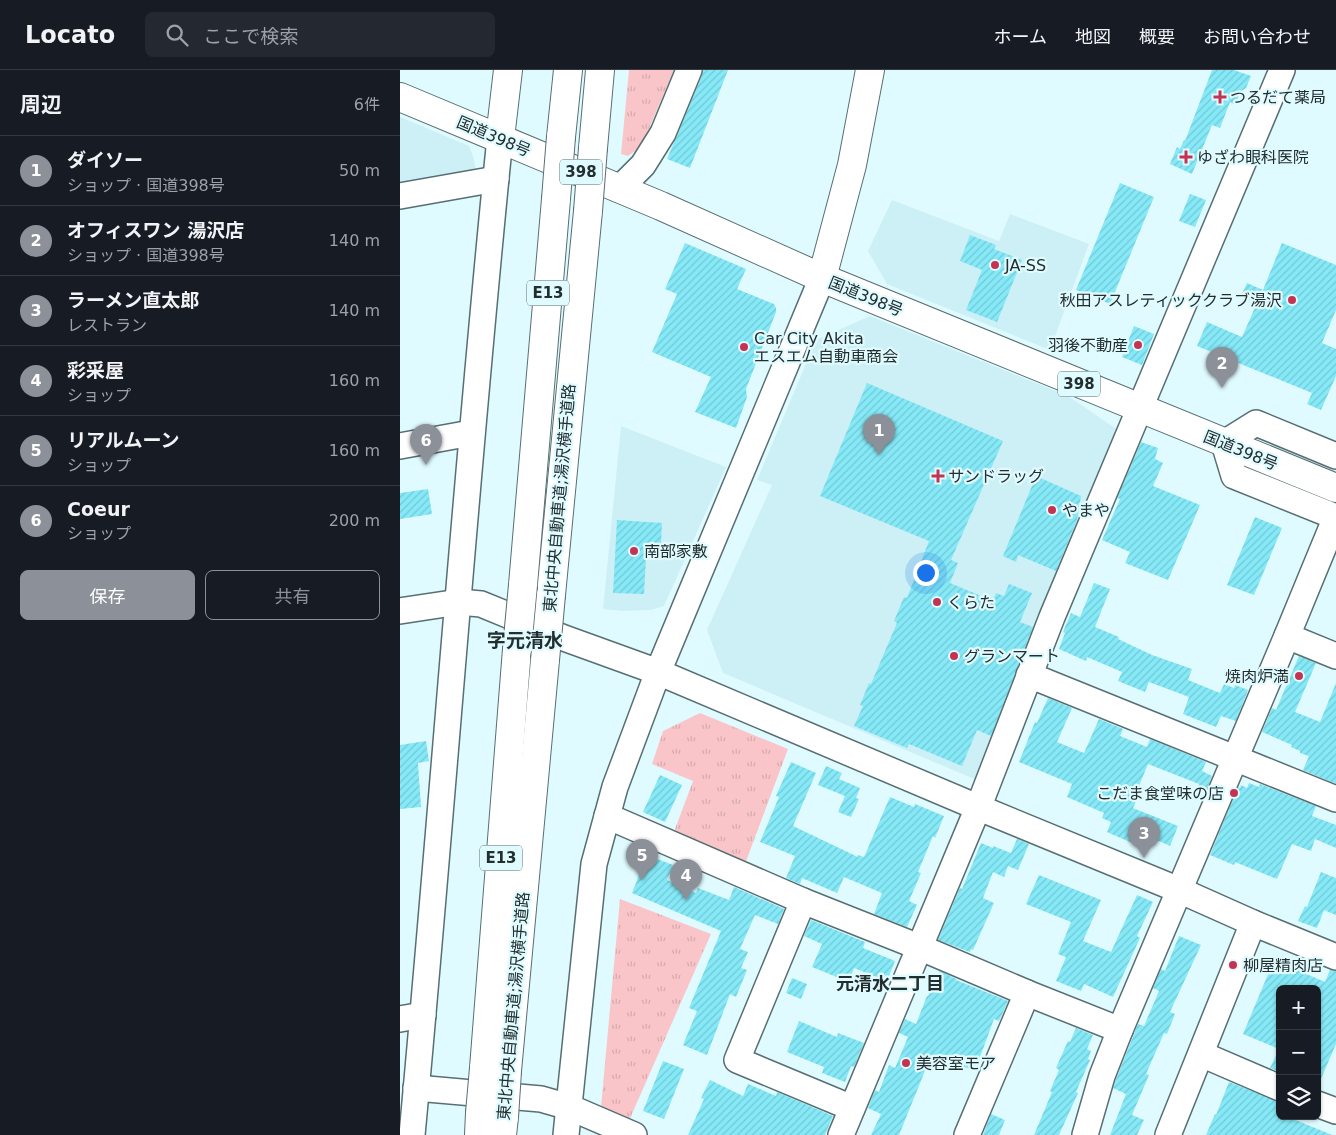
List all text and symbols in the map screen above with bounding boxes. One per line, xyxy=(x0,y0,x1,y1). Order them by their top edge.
search box xyxy=(145,12,495,57)
text: Locato xyxy=(25,21,115,49)
icon: search xyxy=(163,21,191,49)
text: ここで検索 xyxy=(203,25,298,47)
text: ホーム xyxy=(994,26,1047,47)
text: 地図 xyxy=(1075,26,1111,47)
text: 概要 xyxy=(1139,26,1175,47)
text: お問い合わせ xyxy=(1203,26,1311,47)
place label: つるだて薬局 xyxy=(1230,88,1326,107)
marker: つるだて薬局 xyxy=(1214,91,1226,103)
text: 周辺 xyxy=(20,93,62,117)
text: 6件 xyxy=(354,95,380,114)
street label: 国道398号 xyxy=(454,112,534,161)
place label: ゆざわ眼科医院 xyxy=(1197,148,1309,167)
text: ダイソー xyxy=(67,149,143,171)
marker: ゆざわ眼科医院 xyxy=(1179,150,1193,164)
road number: 398 xyxy=(560,160,602,184)
text: 1 xyxy=(30,161,42,180)
text: 50 m xyxy=(339,161,380,180)
text: ショップ · 国道398号 xyxy=(67,176,225,195)
text: オフィスワン 湯沢店 xyxy=(67,219,244,241)
text: 2 xyxy=(30,231,42,250)
text: 140 m xyxy=(329,231,380,250)
text: ショップ · 国道398号 xyxy=(67,246,225,265)
place label: JA-SS xyxy=(1004,256,1046,275)
marker: JA-SS xyxy=(989,259,1001,271)
street label: 国道398号 xyxy=(826,273,906,320)
road number: E13 xyxy=(527,280,569,306)
text: ラーメン直太郎 xyxy=(67,289,199,311)
place label: 秋田アスレティッククラブ湯沢 xyxy=(1060,291,1282,310)
marker: 秋田アスレティッククラブ湯沢 xyxy=(1286,294,1298,306)
text: 3 xyxy=(30,301,42,320)
text: 140 m xyxy=(329,301,380,320)
text: レストラン xyxy=(67,316,147,335)
place label: Car City Akita エスエム自動車商会 xyxy=(754,329,898,366)
place label: 羽後不動産 xyxy=(1048,336,1128,355)
marker: 羽後不動産 xyxy=(1132,339,1144,351)
marker: Car City Akita エスエム自動車商会 xyxy=(738,341,750,353)
pin: 2 xyxy=(1206,347,1238,388)
text: 彩采屋 xyxy=(67,359,124,381)
text: 4 xyxy=(30,371,42,390)
text: 160 m xyxy=(329,371,380,390)
road number: 398 xyxy=(1058,372,1100,396)
street label: 東北中央自動車道;湯沢横手道路 xyxy=(540,383,579,613)
text: ショップ xyxy=(67,386,131,405)
pin: 1 xyxy=(863,414,895,455)
pin: 6 xyxy=(410,424,442,465)
street label: 国道398号 xyxy=(1201,427,1281,474)
text: リアルムーン xyxy=(67,429,179,451)
text: 5 xyxy=(30,441,42,460)
text: 160 m xyxy=(329,441,380,460)
text: ショップ xyxy=(67,456,131,475)
place label: サンドラッグ xyxy=(948,467,1044,486)
marker: サンドラッグ xyxy=(932,470,944,482)
text: Coeur xyxy=(67,498,130,520)
place label: やまや xyxy=(1062,501,1110,520)
marker: やまや xyxy=(1046,504,1058,516)
text: 6 xyxy=(30,511,42,530)
text: 200 m xyxy=(329,511,380,530)
text: ショップ xyxy=(67,524,131,543)
place label: 南部家敷 xyxy=(644,542,708,561)
marker: 南部家敷 xyxy=(628,545,640,557)
your location xyxy=(913,560,939,586)
button: 保存 xyxy=(20,570,195,620)
button: 共有 xyxy=(205,570,380,620)
place label: くらた xyxy=(947,593,995,612)
marker: くらた xyxy=(931,596,943,608)
district label: 字元清水 xyxy=(487,629,563,651)
place label: グランマート xyxy=(964,647,1060,666)
marker: グランマート xyxy=(948,650,960,662)
place label: 焼肉炉満 xyxy=(1225,667,1289,686)
marker: 焼肉炉満 xyxy=(1293,670,1305,682)
place label: こだま食堂味の店 xyxy=(1096,784,1224,803)
marker: こだま食堂味の店 xyxy=(1228,787,1240,799)
pin: 3 xyxy=(1128,817,1160,858)
pin: 5 xyxy=(626,839,658,880)
road number: E13 xyxy=(480,846,522,870)
pin: 4 xyxy=(670,859,702,900)
street label: 東北中央自動車道;湯沢横手道路 xyxy=(494,891,533,1121)
place label: 柳屋精肉店 xyxy=(1243,956,1323,975)
marker: 柳屋精肉店 xyxy=(1227,959,1239,971)
district label: 元清水二丁目 xyxy=(836,973,944,994)
map controls xyxy=(1276,985,1321,1120)
button: + xyxy=(1276,985,1321,1030)
button: − xyxy=(1276,1030,1321,1075)
place label: 美容室モア xyxy=(916,1054,996,1073)
marker: 美容室モア xyxy=(900,1057,912,1069)
button: layers xyxy=(1276,1075,1321,1120)

